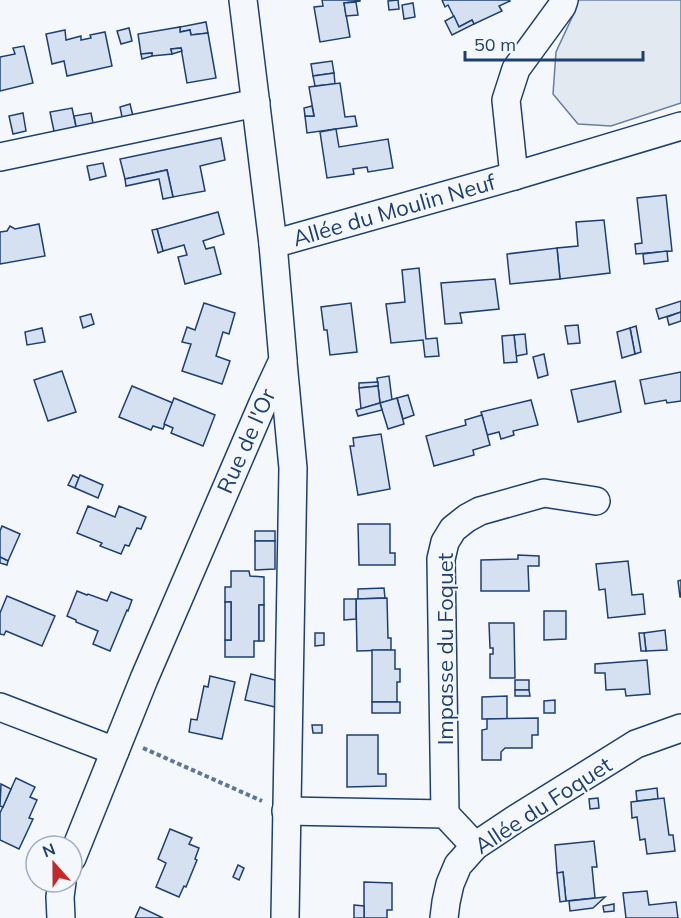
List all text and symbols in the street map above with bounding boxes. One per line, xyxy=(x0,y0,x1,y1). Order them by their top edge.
scale bar xyxy=(465,24,644,62)
text: 50 m xyxy=(474,33,516,56)
street label: Allée du Moulin Neuf xyxy=(289,167,499,252)
street label: Rue de l'Or xyxy=(211,384,281,498)
street label: Impasse du Foquet xyxy=(431,552,459,745)
street label: Allée du Foquet xyxy=(469,750,617,860)
north arrow xyxy=(24,834,84,894)
text: N xyxy=(39,838,58,861)

